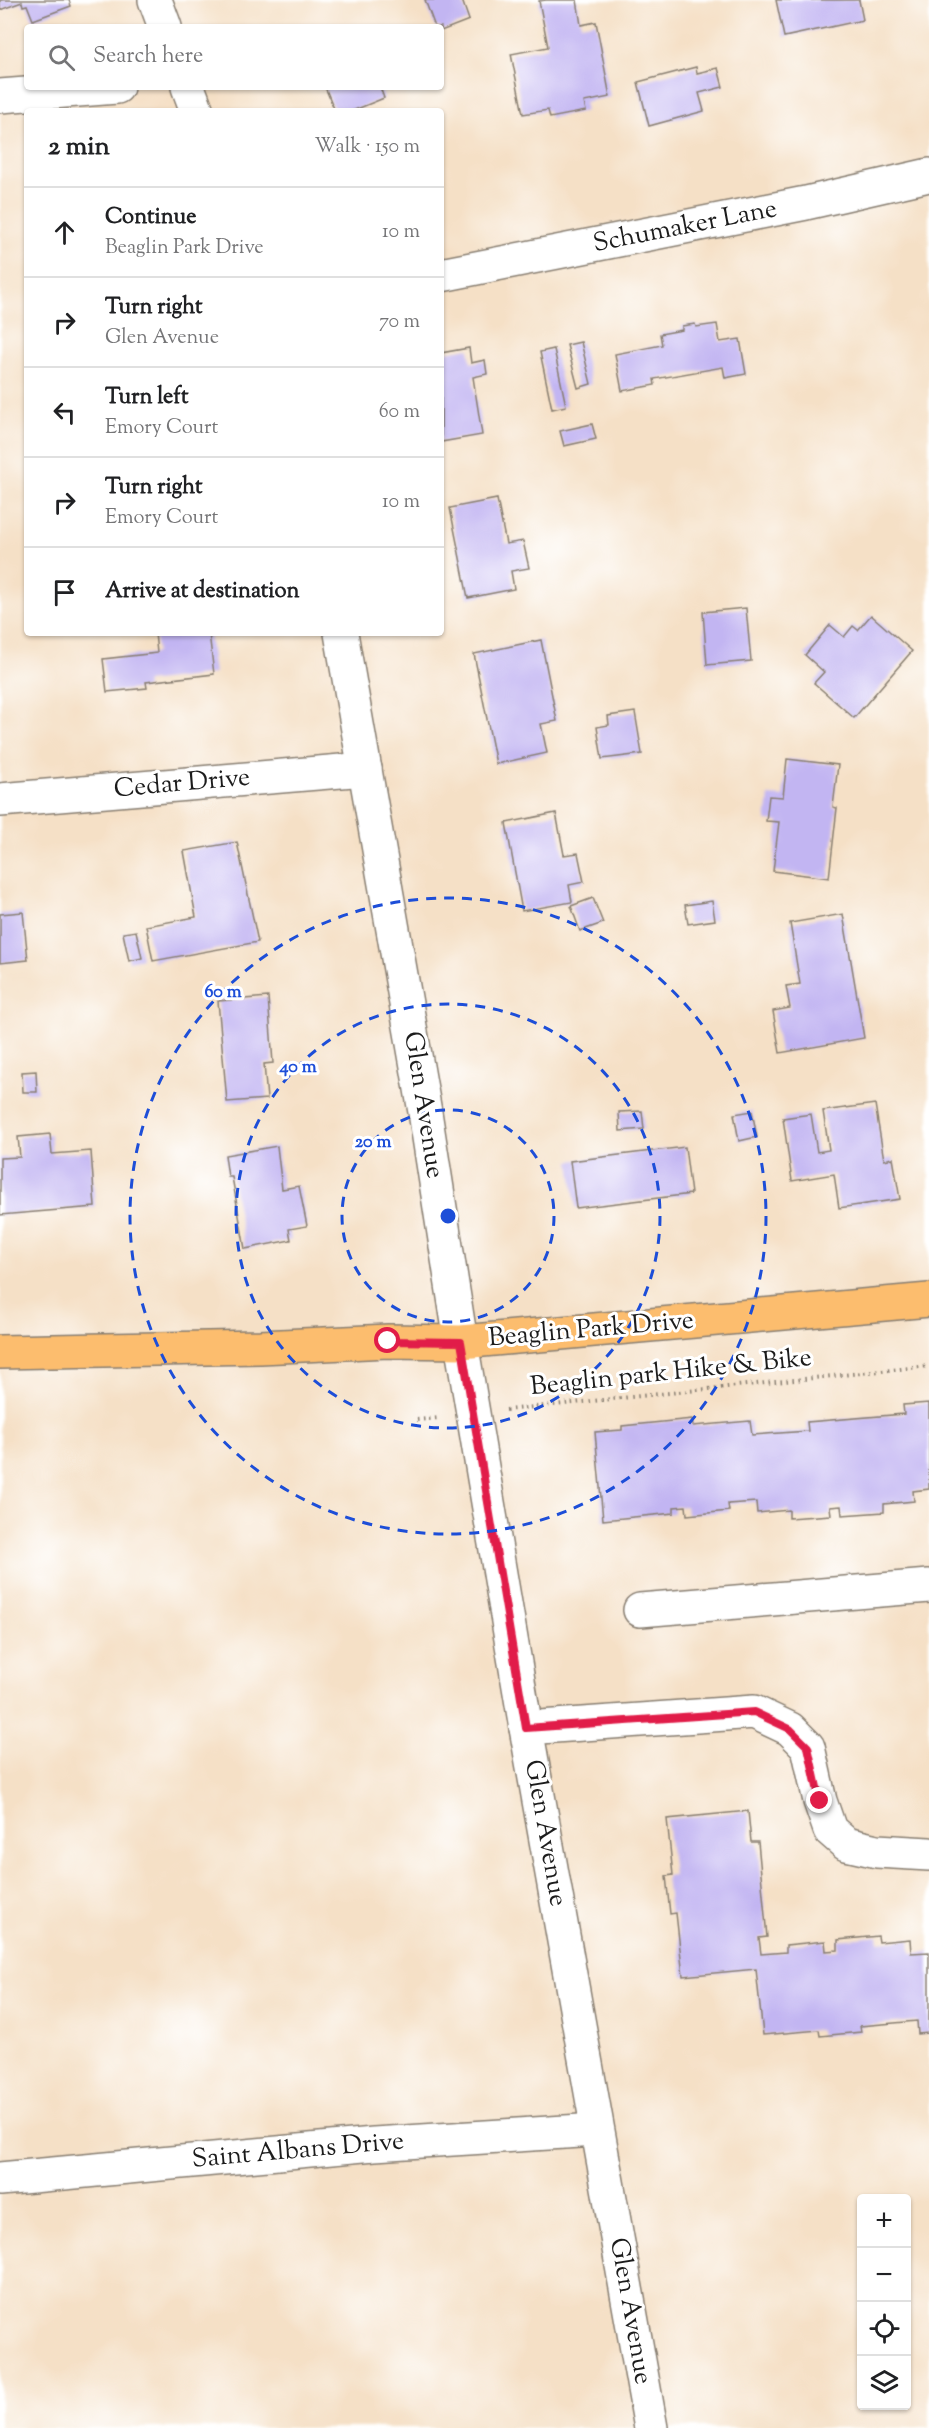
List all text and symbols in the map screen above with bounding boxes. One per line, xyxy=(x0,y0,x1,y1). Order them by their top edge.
search box xyxy=(24,24,444,90)
icon: search xyxy=(45,41,78,74)
text: Search here xyxy=(93,41,203,73)
text: 2 min xyxy=(48,129,110,166)
text: Walk · 150 m xyxy=(314,133,420,162)
street label: Schumaker Lane xyxy=(590,191,780,263)
text: Continue xyxy=(105,202,196,234)
icon: ahead xyxy=(48,216,81,249)
text: 10 m xyxy=(382,218,420,247)
text: Beaglin Park Drive xyxy=(105,234,264,263)
text: Turn right xyxy=(105,292,202,324)
icon: right xyxy=(48,306,81,339)
text: 70 m xyxy=(379,308,420,337)
text: Glen Avenue xyxy=(105,324,219,353)
text: Turn left xyxy=(105,382,188,414)
icon: left xyxy=(48,396,81,429)
text: 60 m xyxy=(379,398,420,427)
text: Emory Court xyxy=(105,414,218,443)
text: Turn right xyxy=(105,472,202,504)
icon: right xyxy=(48,486,81,519)
text: 10 m xyxy=(382,488,420,517)
text: Emory Court xyxy=(105,504,218,533)
icon: arrive xyxy=(48,576,81,609)
text: Arrive at destination xyxy=(105,576,300,608)
street label: Cedar Drive xyxy=(112,760,252,808)
text: 60 m xyxy=(204,980,242,1006)
street label: Glen Avenue xyxy=(393,1029,453,1181)
text: 40 m xyxy=(278,1055,317,1081)
text: 20 m xyxy=(355,1130,391,1156)
centre of rings xyxy=(438,1206,458,1226)
street label: Beaglin Park Drive xyxy=(487,1303,695,1357)
route start xyxy=(374,1327,400,1353)
street label: Beaglin park Hike & Bike xyxy=(528,1340,814,1406)
street label: Glen Avenue xyxy=(514,1757,576,1909)
route end xyxy=(806,1787,832,1813)
street label: Saint Albans Drive xyxy=(190,2123,406,2179)
map controls xyxy=(857,2194,911,2410)
button: + xyxy=(857,2194,911,2248)
street label: Glen Avenue xyxy=(599,2235,661,2387)
button: − xyxy=(857,2248,911,2302)
button: locate xyxy=(857,2302,911,2356)
button: layers xyxy=(857,2356,911,2410)

